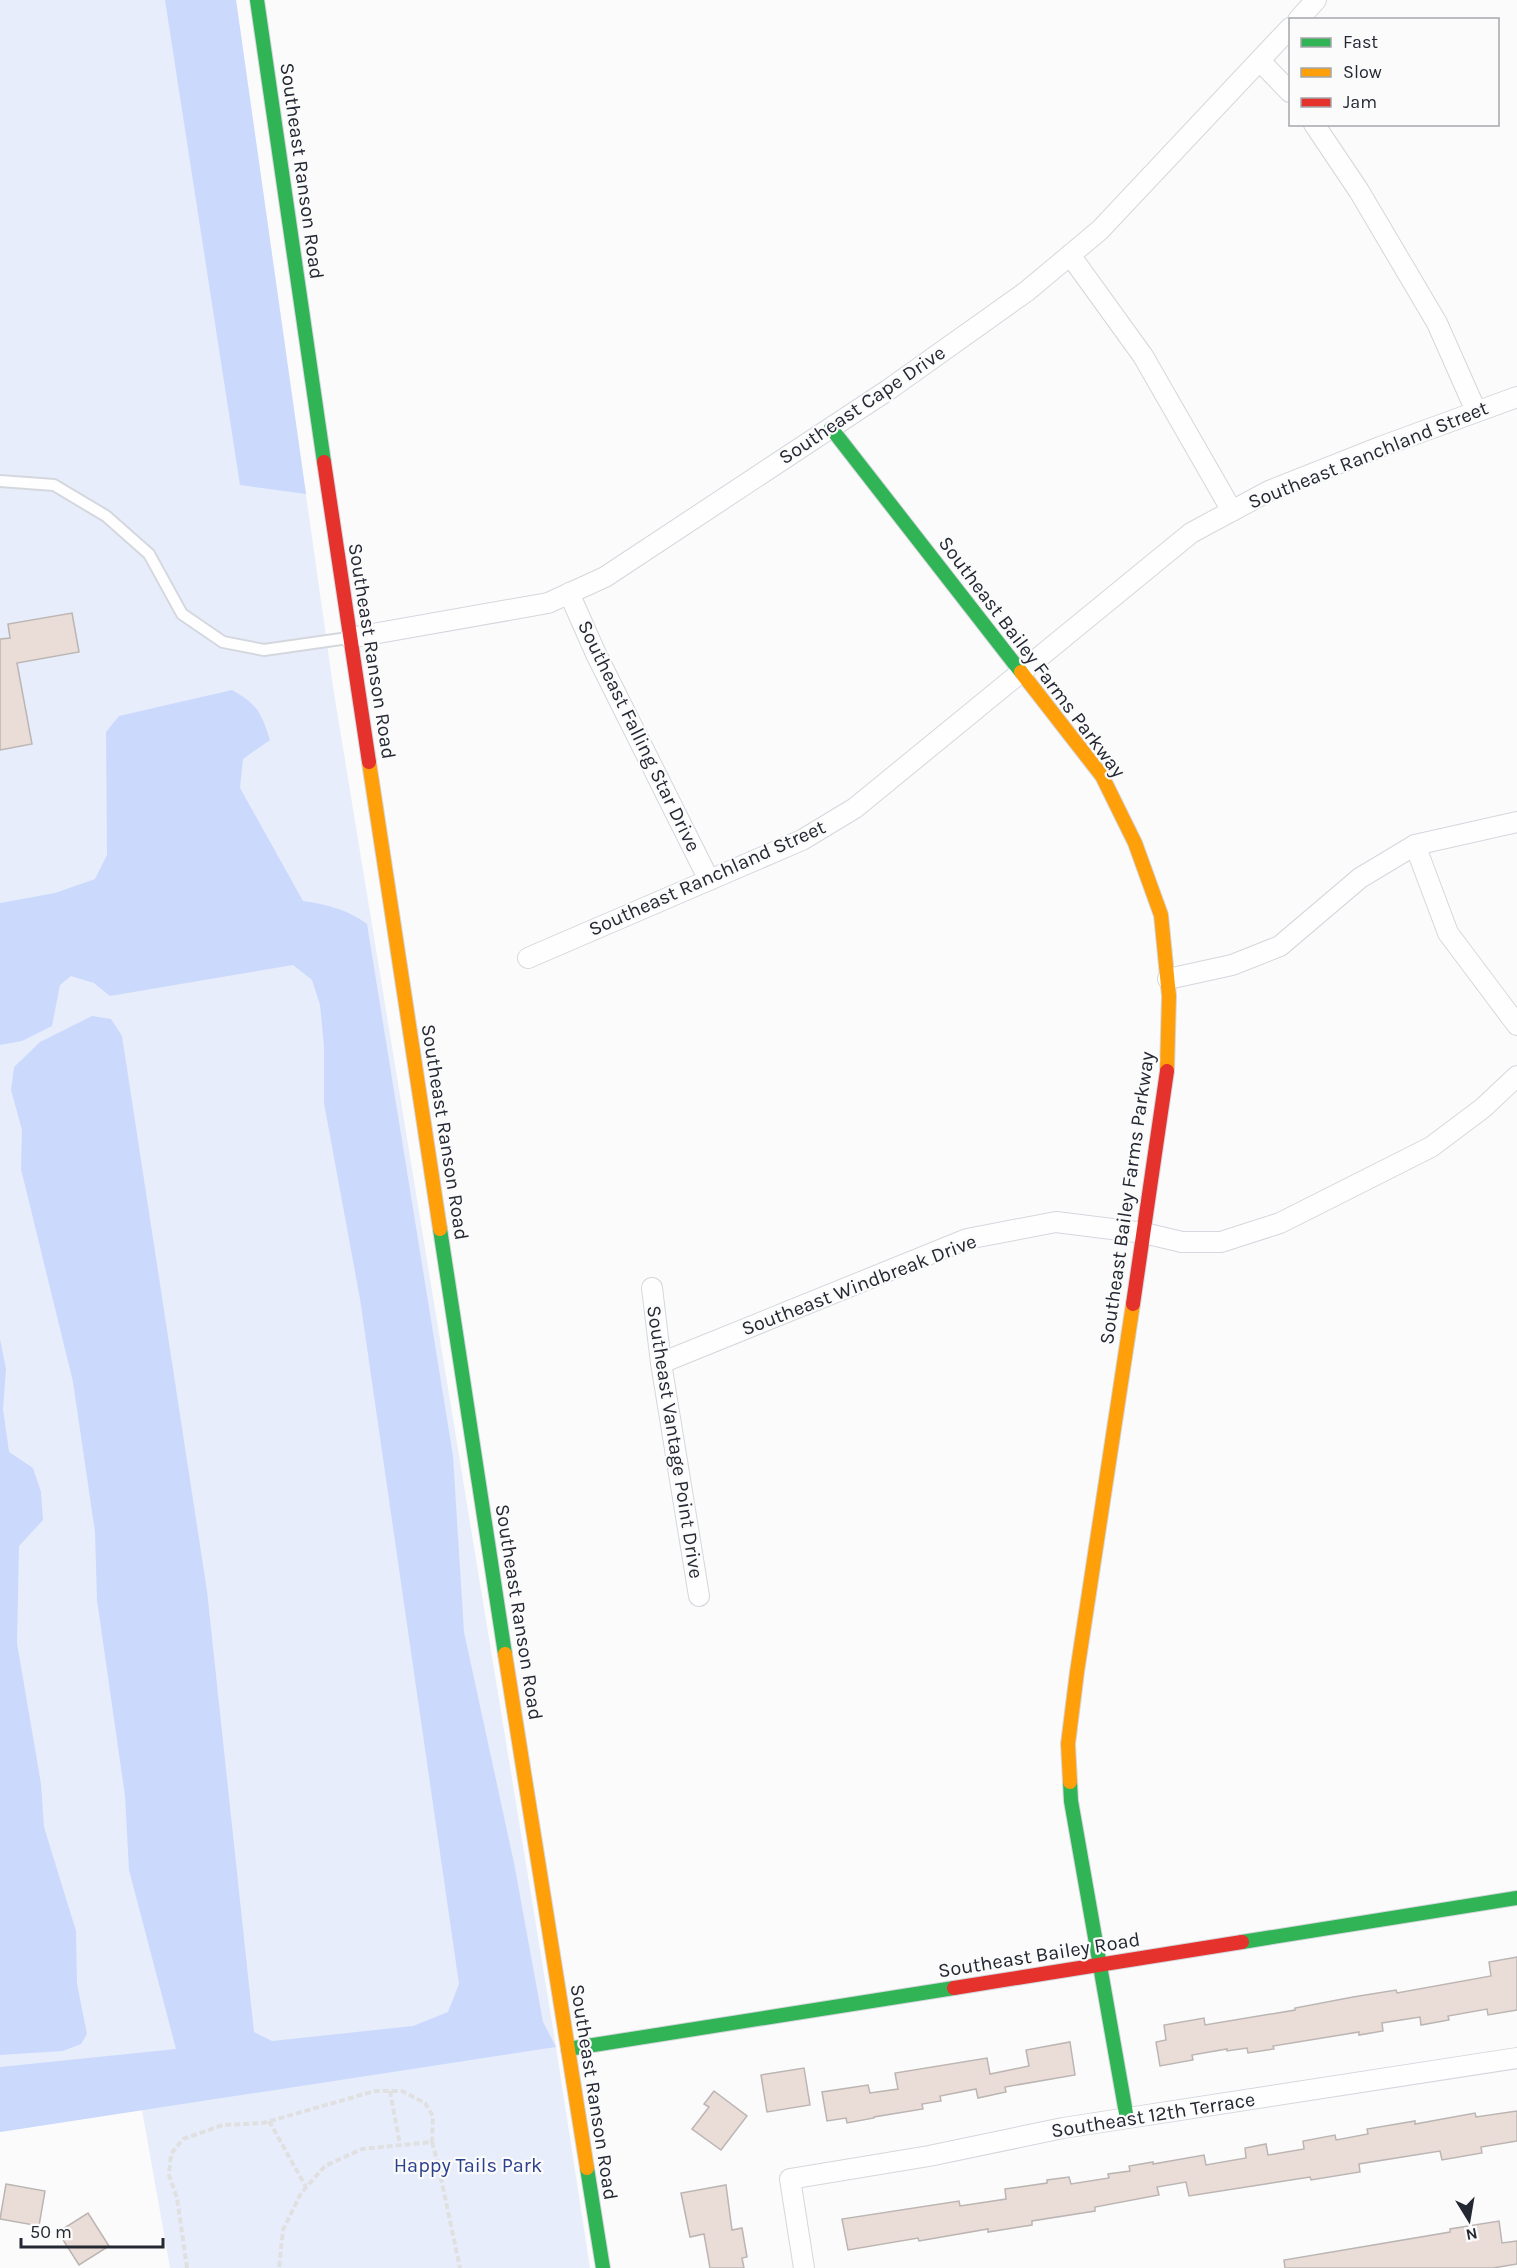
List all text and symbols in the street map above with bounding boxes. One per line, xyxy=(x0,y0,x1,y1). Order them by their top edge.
legend xyxy=(1289,18,1499,126)
text: Fast xyxy=(1343,31,1378,53)
street label: Southeast Ranson Road xyxy=(275,61,329,281)
text: Slow xyxy=(1343,61,1382,83)
text: Jam xyxy=(1343,91,1377,113)
street label: Southeast Cape Drive xyxy=(775,341,949,469)
street label: Southeast Ranchland Street xyxy=(1245,396,1492,514)
street label: Southeast Bailey Farms Parkway xyxy=(934,532,1130,782)
street label: Southeast Ranson Road xyxy=(344,541,400,761)
street label: Southeast Falling Star Drive xyxy=(573,617,705,855)
street label: Southeast Ranchland Street xyxy=(585,815,829,941)
street label: Southeast Ranson Road xyxy=(417,1022,473,1242)
street label: Southeast Bailey Farms Parkway xyxy=(1095,1050,1159,1346)
street label: Southeast Windbreak Drive xyxy=(738,1230,980,1340)
street label: Southeast Vantage Point Drive xyxy=(642,1304,708,1580)
street label: Southeast Ranson Road xyxy=(491,1502,547,1722)
street label: Southeast Bailey Road xyxy=(936,1928,1142,1982)
street label: Southeast Ranson Road xyxy=(566,1982,622,2202)
street label: Southeast 12th Terrace xyxy=(1049,2088,1257,2142)
park label: Happy Tails Park xyxy=(394,2154,542,2177)
north arrow xyxy=(1439,2190,1499,2250)
scale bar xyxy=(21,2211,164,2249)
text: 50 m xyxy=(30,2221,72,2243)
text: N xyxy=(1464,2224,1479,2245)

